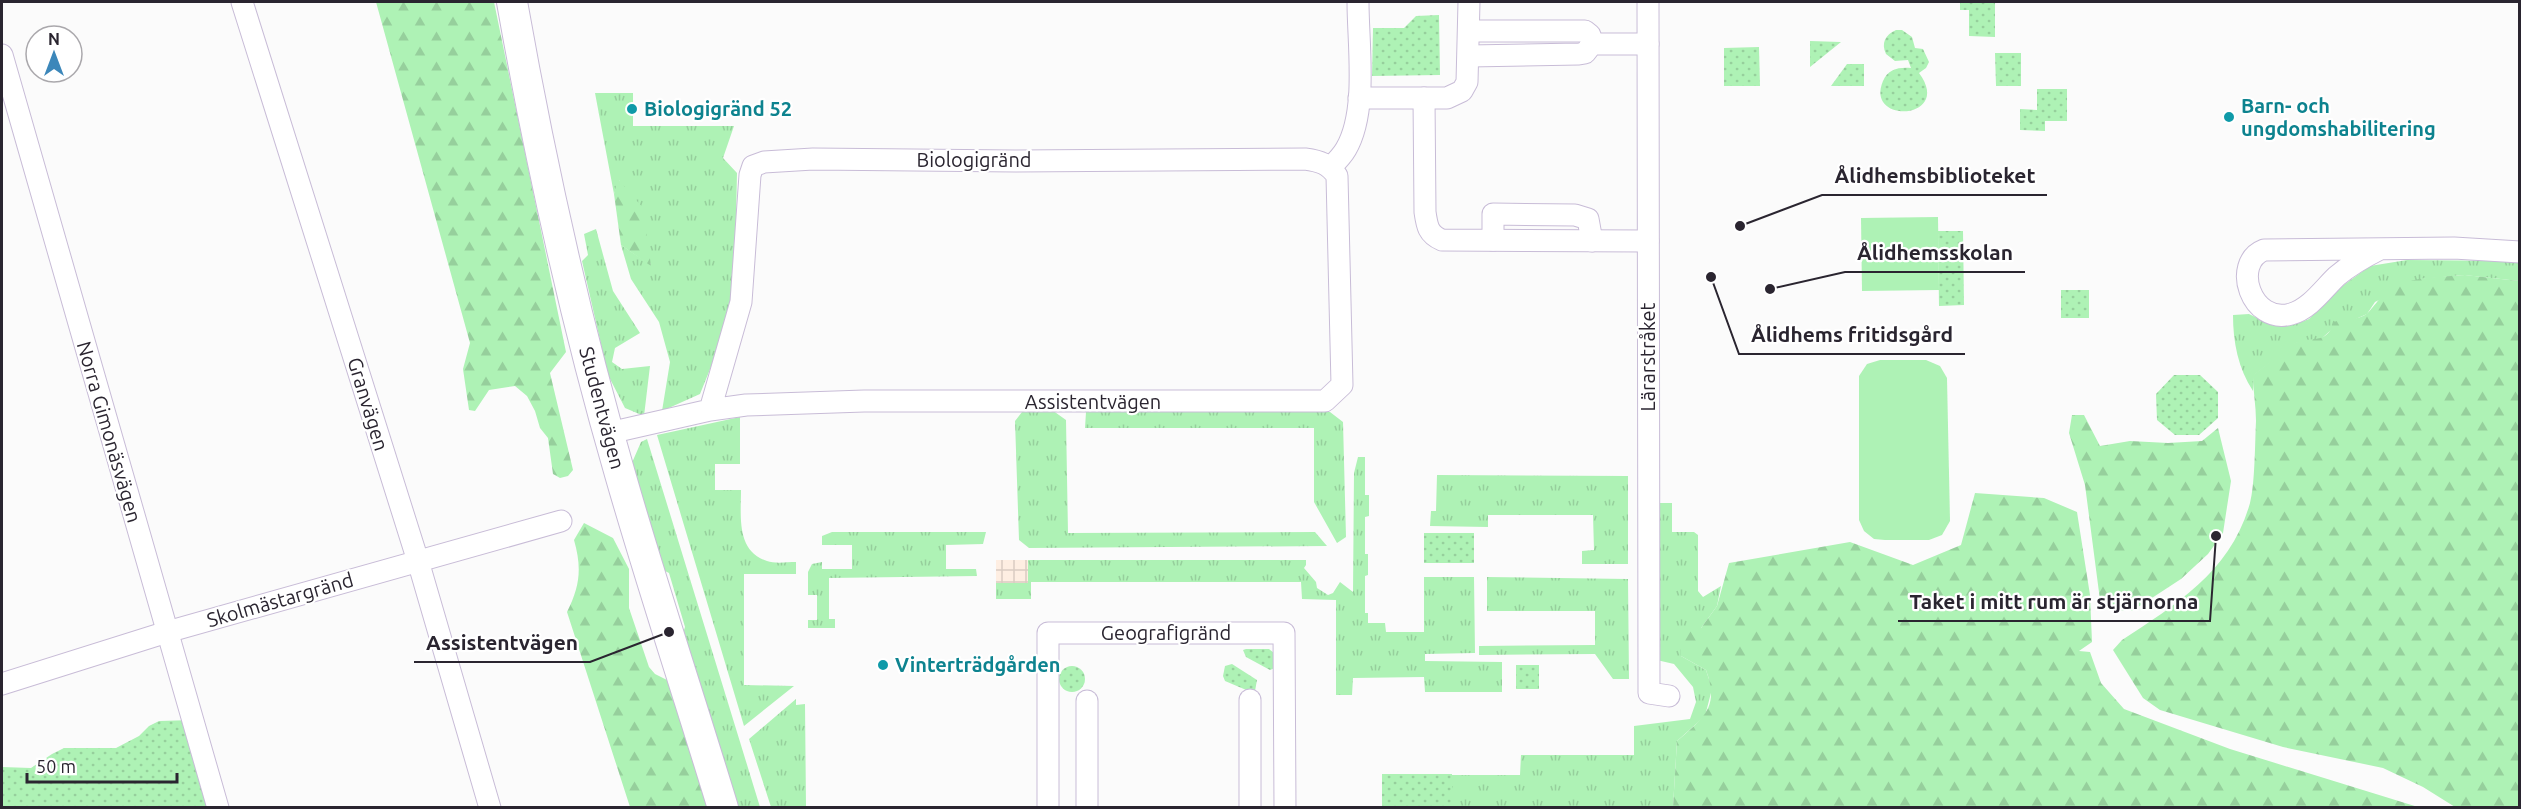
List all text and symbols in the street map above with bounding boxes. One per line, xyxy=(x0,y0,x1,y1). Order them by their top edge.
north arrow xyxy=(24,24,84,84)
text: N xyxy=(48,30,60,48)
place label: Barn- och ungdomshabilitering xyxy=(2241,94,2436,140)
place label: Biologigränd 52 xyxy=(644,97,792,120)
marker: Biologigränd 52 xyxy=(625,102,639,116)
marker: Barn- och ungdomshabilitering xyxy=(2222,110,2236,124)
street label: Biologigränd xyxy=(916,148,1032,171)
callout: Ålidhemsbiblioteket xyxy=(1822,156,2047,195)
text: Ålidhemsbiblioteket xyxy=(1835,163,2035,187)
callout: Ålidhemsskolan xyxy=(1845,233,2025,272)
text: Ålidhemsskolan xyxy=(1857,240,2013,264)
street label: Lärarstråket xyxy=(1636,302,1659,411)
callout: Ålidhems fritidsgård xyxy=(1739,315,1965,354)
text: Ålidhems fritidsgård xyxy=(1751,322,1953,346)
street label: Norra Gimonäsvägen xyxy=(73,339,146,525)
street label: Studentvägen xyxy=(575,344,630,472)
street label: Granvägen xyxy=(343,354,394,453)
street label: Assistentvägen xyxy=(1025,390,1161,413)
street label: Skolmästargränd xyxy=(204,568,356,631)
callout: Taket i mitt rum är stjärnorna xyxy=(1898,582,2210,621)
text: Taket i mitt rum är stjärnorna xyxy=(1910,589,2198,613)
street label: Geografigränd xyxy=(1101,621,1231,644)
callout: Assistentvägen xyxy=(414,623,590,662)
text: Assistentvägen xyxy=(426,630,578,654)
place label: Vinterträdgården xyxy=(895,653,1060,676)
marker: Vinterträdgården xyxy=(876,658,890,672)
scale bar xyxy=(27,746,177,784)
text: 50 m xyxy=(36,756,76,776)

